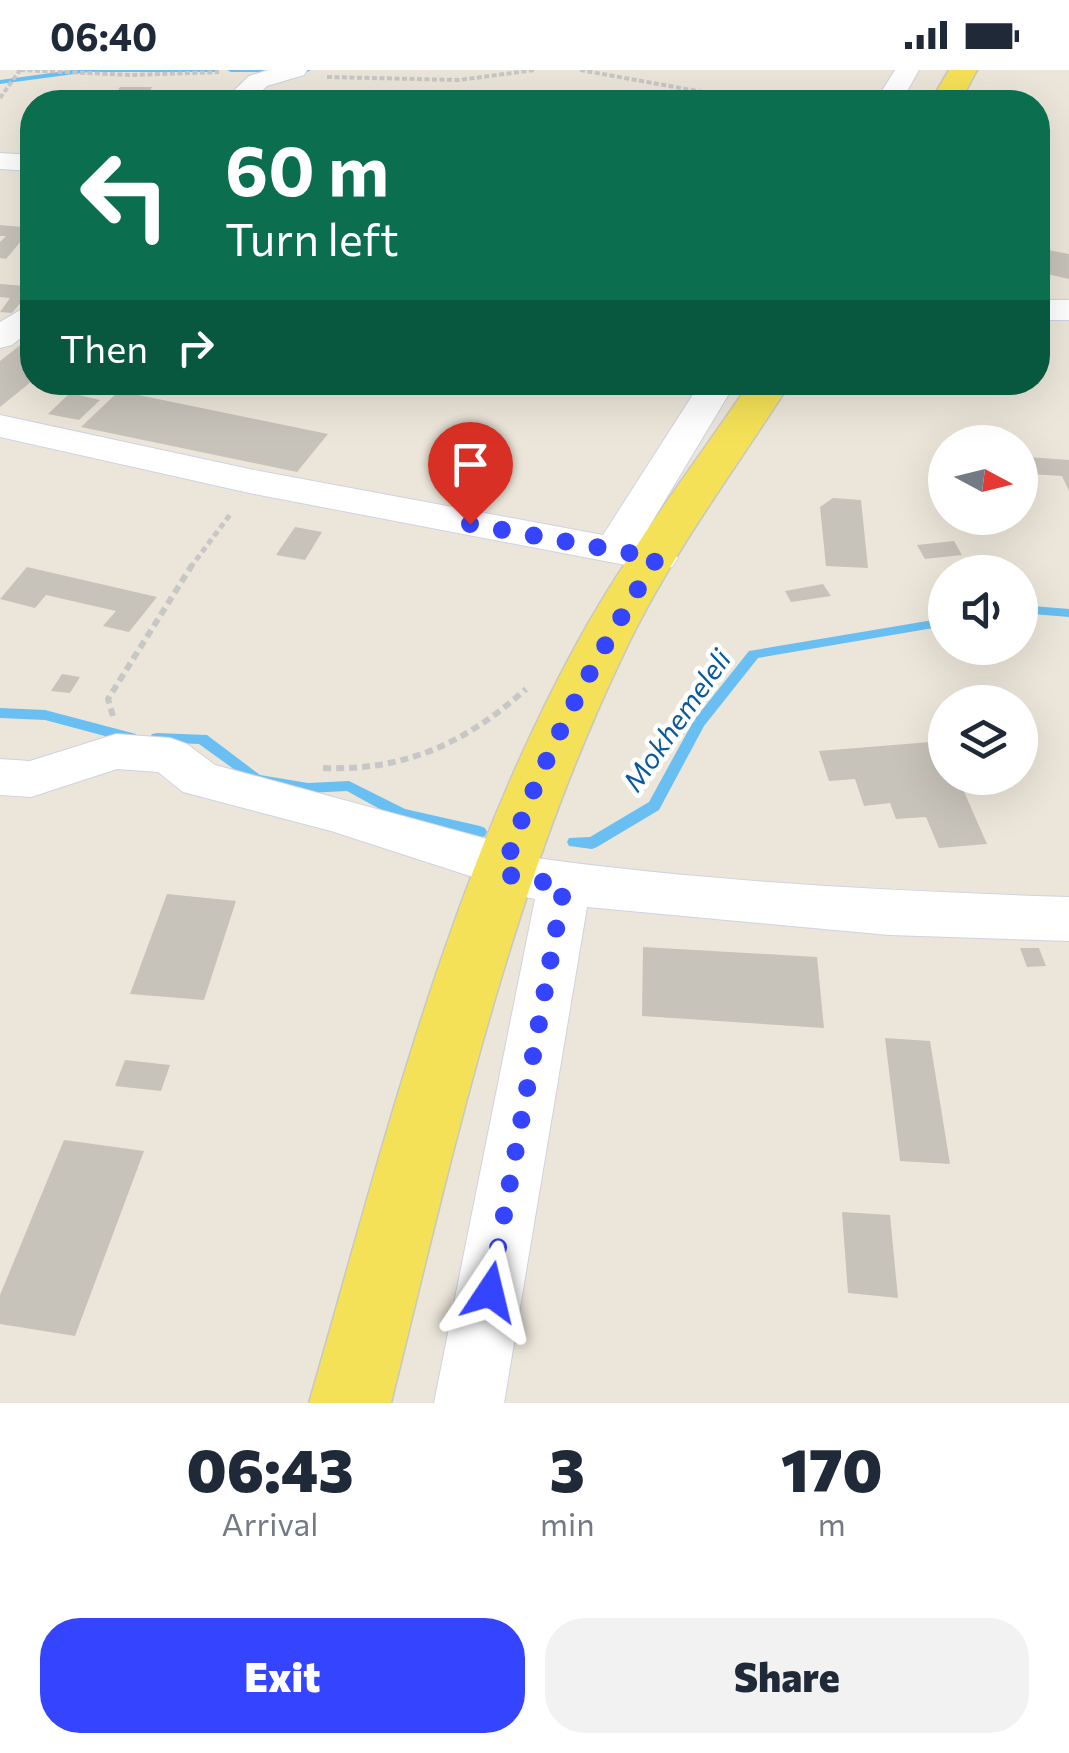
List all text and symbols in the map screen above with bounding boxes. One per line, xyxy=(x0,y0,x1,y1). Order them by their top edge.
text: 06:40 xyxy=(50,12,157,59)
text: 60 m xyxy=(225,125,389,210)
icon: left xyxy=(60,130,190,260)
text: Turn left xyxy=(225,210,399,265)
icon: right xyxy=(168,320,223,375)
text: Then xyxy=(60,324,148,371)
pin xyxy=(428,422,513,525)
north arrow xyxy=(928,425,1038,535)
map controls xyxy=(928,425,1038,795)
icon: arrive xyxy=(443,437,498,492)
button: sound xyxy=(928,555,1038,665)
water label: Mokhemeleli xyxy=(615,642,738,797)
button: layers xyxy=(928,685,1038,795)
position arrow xyxy=(438,1240,542,1344)
text: 06:43 xyxy=(186,1431,354,1504)
text: 3 xyxy=(550,1431,585,1504)
text: 170 xyxy=(781,1431,882,1504)
text: Arrival xyxy=(222,1503,318,1543)
text: min xyxy=(540,1503,595,1543)
text: m xyxy=(818,1503,846,1543)
button: Exit xyxy=(40,1618,525,1733)
button: Share xyxy=(545,1618,1029,1733)

